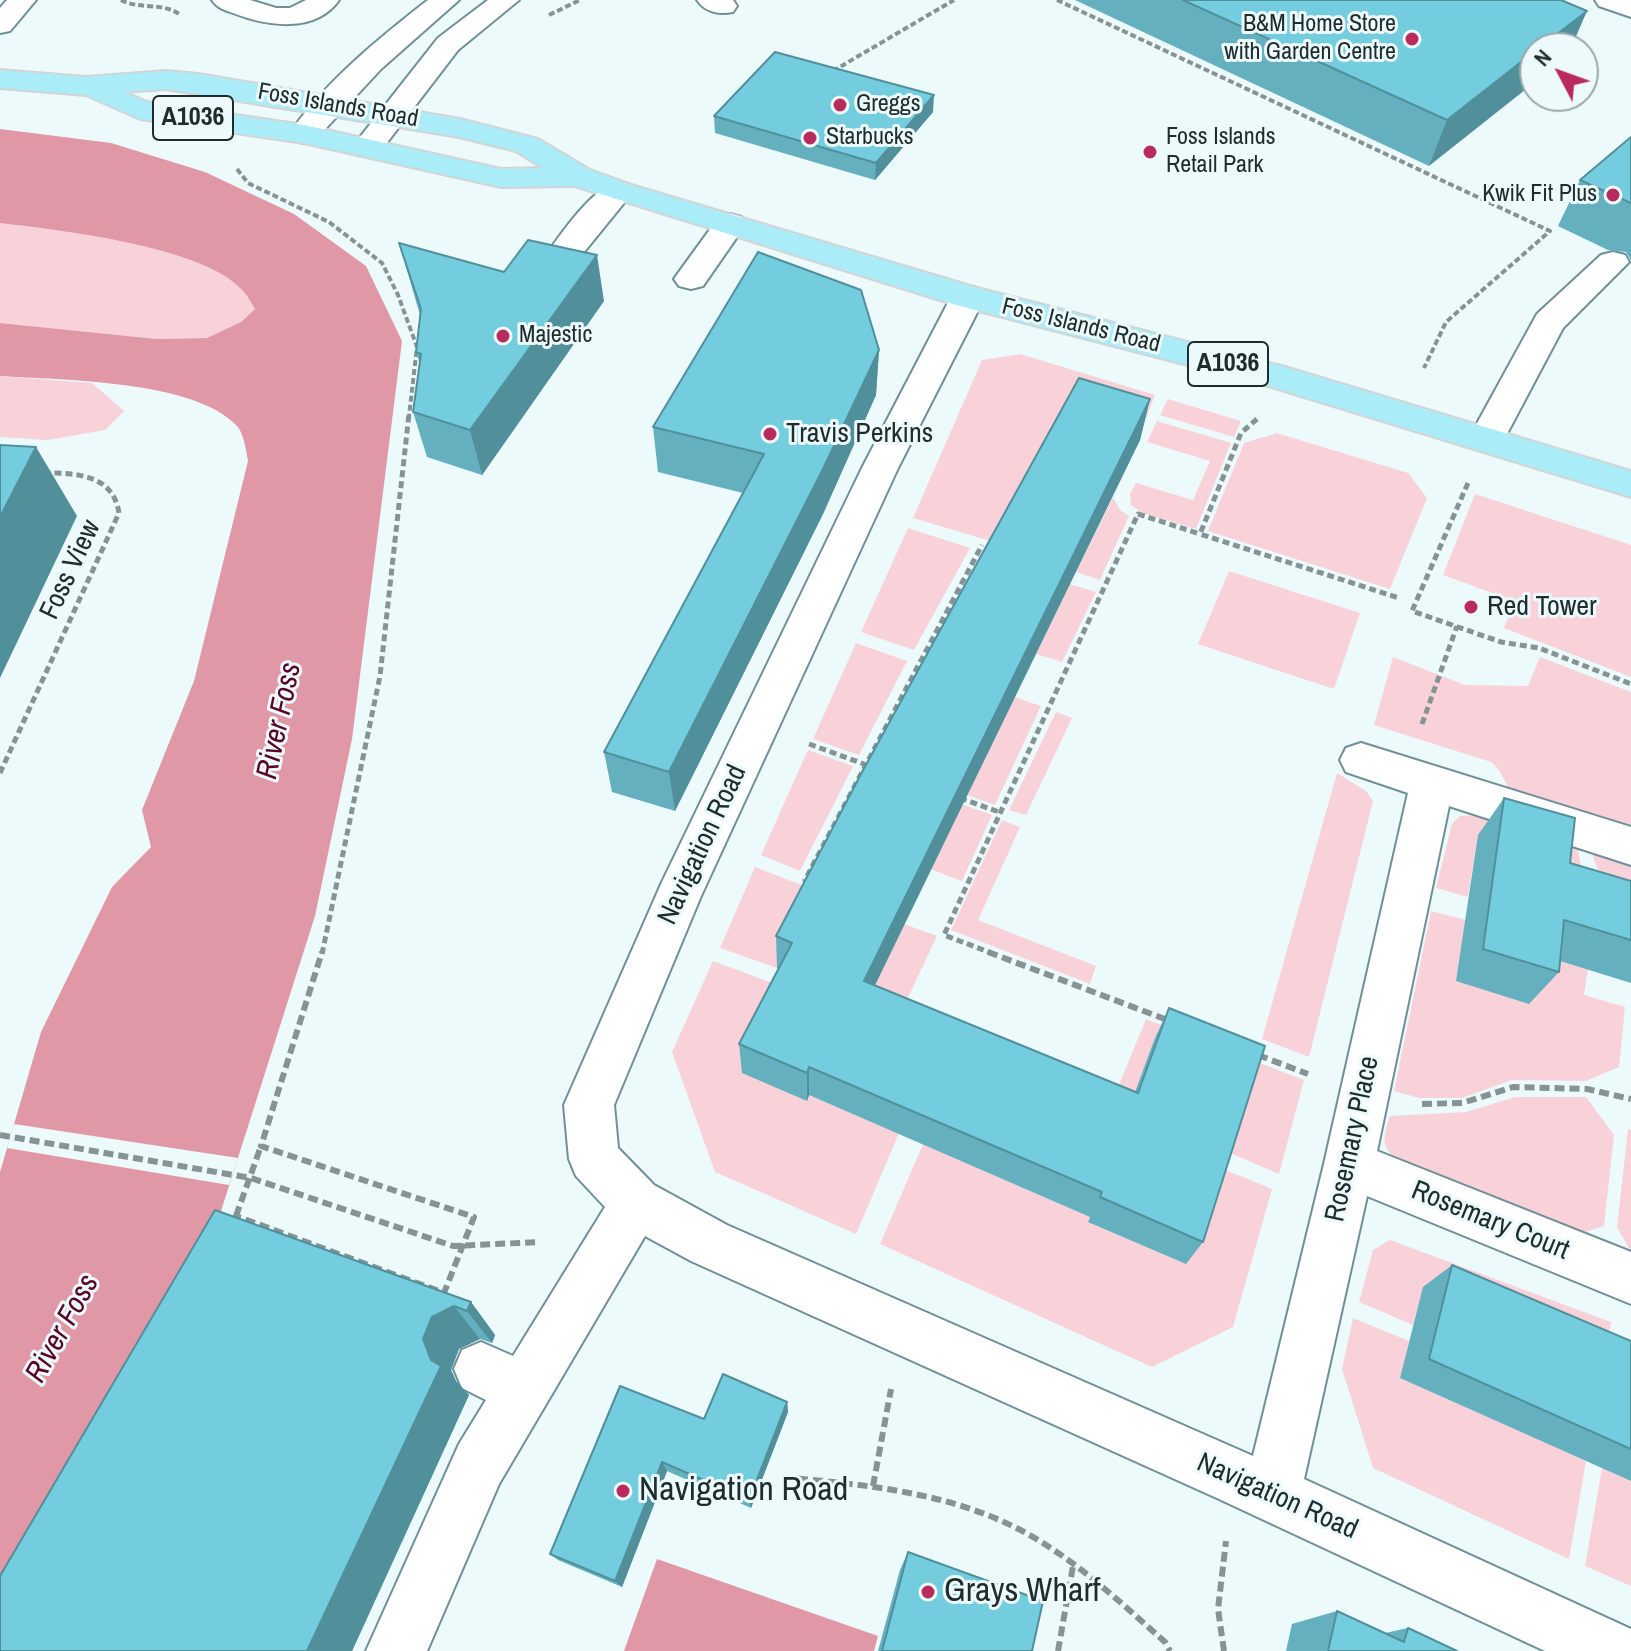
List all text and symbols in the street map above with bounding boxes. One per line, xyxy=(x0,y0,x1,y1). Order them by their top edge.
place label: B&M Home Store with Garden Centre xyxy=(1224,11,1396,67)
marker: B&M Home Store with Garden Centre xyxy=(1403,30,1421,48)
north arrow xyxy=(1519,32,1599,112)
text: N xyxy=(1527,43,1558,72)
street label: Foss Islands Road xyxy=(256,78,420,134)
place label: Greggs xyxy=(856,91,921,119)
road number: A1036 xyxy=(153,96,233,140)
marker: Greggs xyxy=(831,96,849,114)
place label: Starbucks xyxy=(826,124,914,152)
place label: Foss Islands Retail Park xyxy=(1166,124,1276,180)
marker: Starbucks xyxy=(801,129,819,147)
marker: Foss Islands Retail Park xyxy=(1141,143,1159,161)
place label: Kwik Fit Plus xyxy=(1482,181,1597,209)
marker: Kwik Fit Plus xyxy=(1604,186,1622,204)
street label: Foss Islands Road xyxy=(999,292,1163,360)
place label: Majestic xyxy=(519,322,592,350)
marker: Majestic xyxy=(494,327,512,345)
road number: A1036 xyxy=(1188,342,1268,386)
place label: Travis Perkins xyxy=(786,417,933,451)
marker: Travis Perkins xyxy=(761,425,779,443)
street label: Foss View xyxy=(33,515,109,625)
place label: Red Tower xyxy=(1487,590,1597,624)
marker: Red Tower xyxy=(1462,598,1480,616)
water label: River Foss xyxy=(250,660,310,782)
street label: Navigation Road xyxy=(651,760,755,930)
street label: Rosemary Place xyxy=(1319,1053,1387,1225)
street label: Rosemary Court xyxy=(1406,1174,1574,1268)
water label: River Foss xyxy=(19,1269,107,1389)
street label: Navigation Road xyxy=(1191,1447,1363,1547)
place label: Navigation Road xyxy=(639,1471,848,1511)
marker: Navigation Road xyxy=(614,1482,632,1500)
place label: Grays Wharf xyxy=(944,1572,1100,1612)
marker: Grays Wharf xyxy=(919,1583,937,1601)

